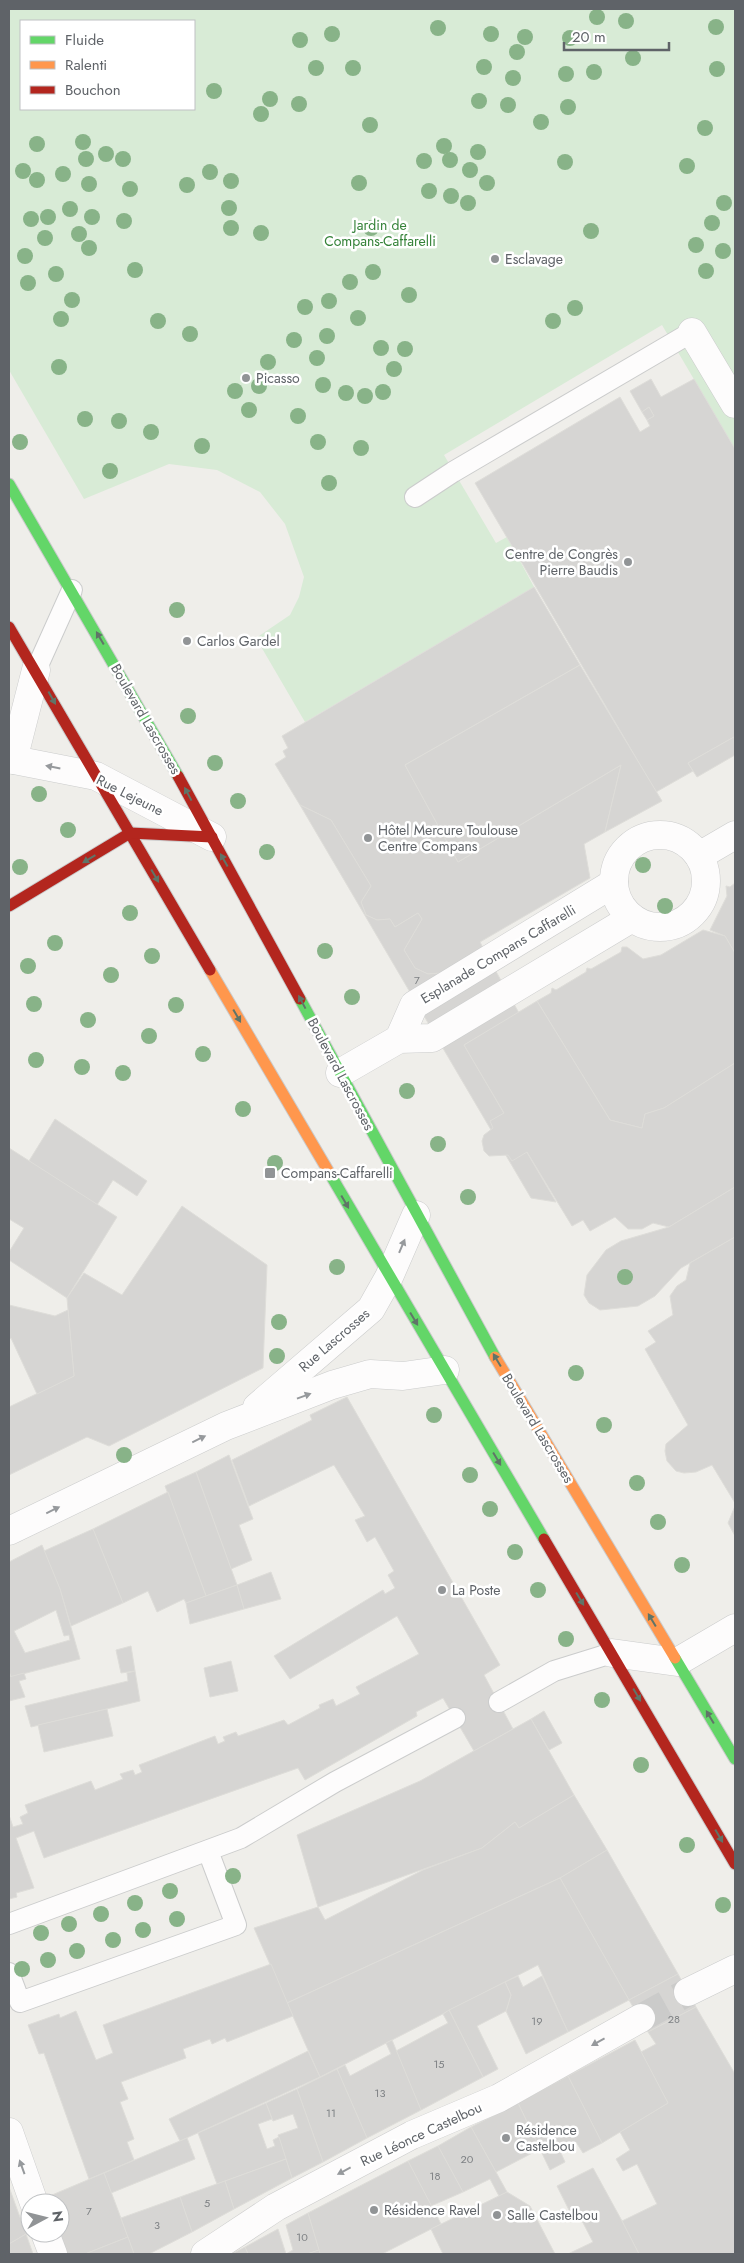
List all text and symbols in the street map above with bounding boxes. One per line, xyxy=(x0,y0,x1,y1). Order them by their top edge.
legend xyxy=(20,20,195,110)
scale bar xyxy=(564,20,669,52)
text: 20 m xyxy=(572,26,606,48)
text: Fluide xyxy=(65,29,104,51)
text: Ralenti xyxy=(65,54,107,76)
text: Bouchon xyxy=(65,79,121,101)
park label: Jardin de Compans-Caffarelli xyxy=(324,215,436,251)
place label: Esclavage xyxy=(505,249,563,269)
marker: Esclavage xyxy=(489,253,501,265)
place label: Picasso xyxy=(256,368,300,388)
marker: Picasso xyxy=(240,372,252,384)
place label: Centre de Congrès Pierre Baudis xyxy=(505,544,618,580)
marker: Centre de Congrès Pierre Baudis xyxy=(622,556,634,568)
one-way arrow xyxy=(95,631,104,644)
place label: Carlos Gardel xyxy=(197,631,280,651)
marker: Carlos Gardel xyxy=(181,635,193,647)
street label: Boulevard Lascrosses xyxy=(106,660,186,778)
one-way arrow xyxy=(48,691,56,706)
one-way arrow xyxy=(44,763,60,771)
street label: Rue Lejeune xyxy=(93,770,167,820)
one-way arrow xyxy=(184,787,193,801)
place label: Hôtel Mercure Toulouse Centre Compans xyxy=(378,820,518,856)
marker: Hôtel Mercure Toulouse Centre Compans xyxy=(362,832,374,844)
one-way arrow xyxy=(220,852,228,867)
one-way arrow xyxy=(82,854,95,863)
one-way arrow xyxy=(150,869,159,882)
street label: Esplanade Compans Caffarelli xyxy=(417,900,579,1008)
house number: 7 xyxy=(414,972,420,988)
one-way arrow xyxy=(298,995,306,1010)
one-way arrow xyxy=(232,1009,241,1022)
street label: Boulevard Lascrosses xyxy=(303,1014,379,1134)
place label: Compans-Caffarelli xyxy=(281,1163,393,1183)
marker: Compans-Caffarelli xyxy=(263,1166,277,1180)
one-way arrow xyxy=(340,1195,349,1208)
one-way arrow xyxy=(399,1239,407,1253)
street label: Rue Lascrosses xyxy=(294,1303,374,1377)
one-way arrow xyxy=(410,1312,419,1325)
one-way arrow xyxy=(492,1354,501,1367)
street label: Boulevard Lascrosses xyxy=(497,1369,579,1487)
one-way arrow xyxy=(297,1392,312,1400)
one-way arrow xyxy=(192,1435,206,1443)
one-way arrow xyxy=(493,1452,502,1465)
one-way arrow xyxy=(45,1506,60,1514)
place label: La Poste xyxy=(452,1580,500,1600)
marker: La Poste xyxy=(436,1584,448,1596)
one-way arrow xyxy=(576,1591,584,1606)
one-way arrow xyxy=(648,1614,657,1627)
one-way arrow xyxy=(633,1688,641,1703)
one-way arrow xyxy=(706,1711,715,1724)
one-way arrow xyxy=(714,1829,723,1842)
house number: 28 xyxy=(668,2011,680,2027)
house number: 19 xyxy=(531,2013,543,2029)
one-way arrow xyxy=(591,2038,606,2046)
house number: 15 xyxy=(433,2056,445,2072)
house number: 13 xyxy=(375,2085,385,2101)
street label: Rue Léonce Castelbou xyxy=(357,2097,485,2171)
house number: 11 xyxy=(326,2105,336,2121)
place label: Résidence Castelbou xyxy=(516,2120,577,2156)
marker: Résidence Castelbou xyxy=(500,2132,512,2144)
house number: 20 xyxy=(461,2151,474,2167)
one-way arrow xyxy=(18,2160,25,2175)
one-way arrow xyxy=(337,2167,352,2175)
house number: 18 xyxy=(430,2168,440,2184)
north arrow xyxy=(20,2193,70,2243)
house number: 5 xyxy=(204,2195,210,2211)
place label: Résidence Ravel xyxy=(384,2200,480,2220)
house number: 7 xyxy=(86,2203,92,2219)
marker: Résidence Ravel xyxy=(368,2204,380,2216)
place label: Salle Castelbou xyxy=(507,2205,598,2225)
marker: Salle Castelbou xyxy=(491,2209,503,2221)
text: N xyxy=(47,2210,69,2223)
house number: 3 xyxy=(154,2217,160,2233)
house number: 10 xyxy=(296,2229,308,2245)

